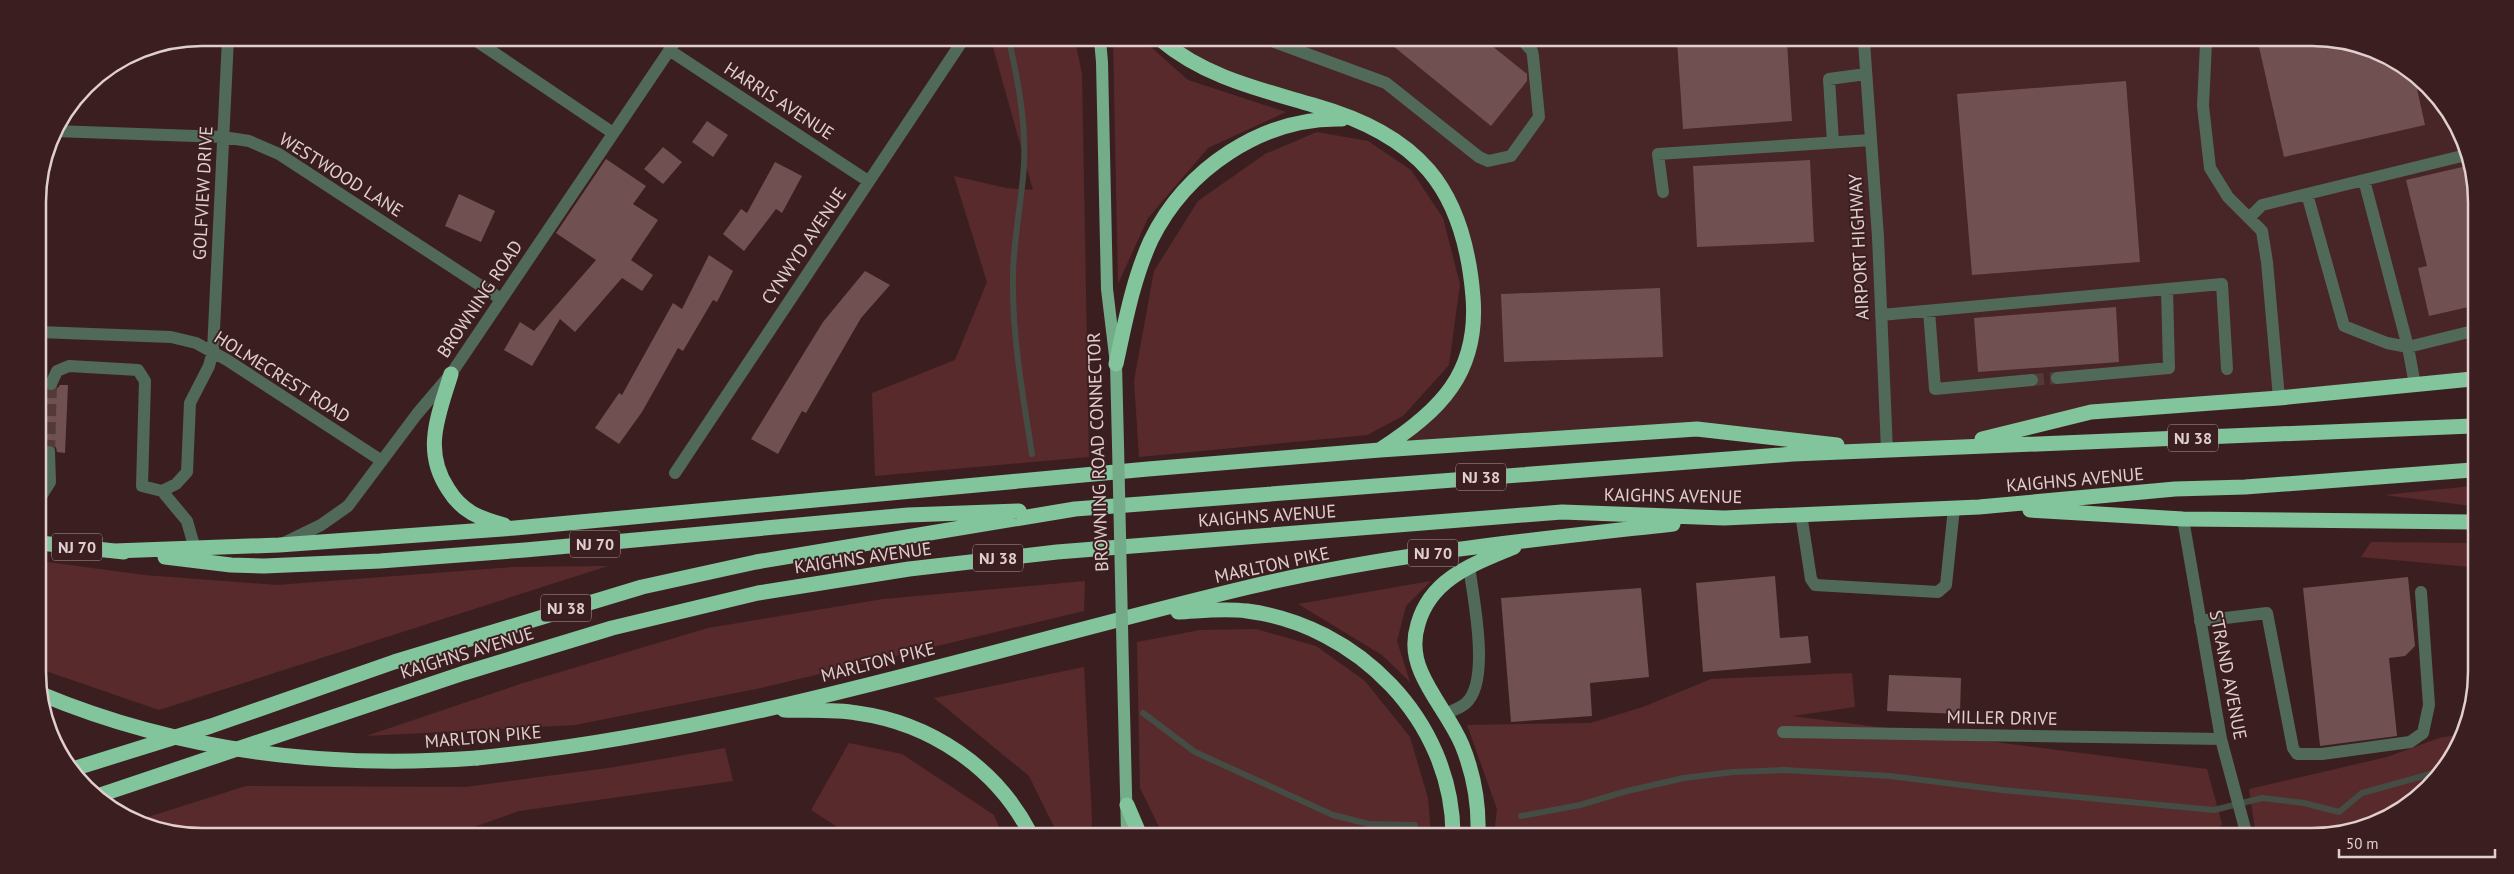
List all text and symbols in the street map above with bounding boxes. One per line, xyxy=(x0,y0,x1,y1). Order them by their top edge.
street label: HARRIS AVENUE xyxy=(720,57,838,145)
street label: GOLFVIEW DRIVE xyxy=(188,126,217,260)
street label: WESTWOOD LANE xyxy=(275,127,407,222)
street label: AIRPORT HIGHWAY xyxy=(1843,173,1874,321)
street label: CYNWYD AVENUE xyxy=(756,183,851,308)
street label: BROWNING ROAD xyxy=(432,236,527,362)
street label: HOLMECREST ROAD xyxy=(210,326,354,428)
street label: BROWNING ROAD CONNECTOR xyxy=(1082,332,1113,572)
road number: NJ 38 xyxy=(2168,424,2218,452)
street label: KAIGHNS AVENUE xyxy=(2005,462,2145,497)
road number: NJ 38 xyxy=(1456,464,1506,491)
street label: KAIGHNS AVENUE xyxy=(1604,483,1742,508)
street label: KAIGHNS AVENUE xyxy=(1197,499,1337,532)
road number: NJ 70 xyxy=(570,530,620,558)
road number: NJ 70 xyxy=(52,534,102,560)
street label: KAIGHNS AVENUE xyxy=(793,536,933,579)
road number: NJ 70 xyxy=(1408,540,1458,566)
street label: MARLTON PIKE xyxy=(1212,541,1331,588)
road number: NJ 38 xyxy=(973,544,1023,572)
road number: NJ 38 xyxy=(541,594,591,622)
street label: STRAND AVENUE xyxy=(2205,608,2252,742)
street label: KAIGHNS AVENUE xyxy=(397,621,536,684)
street label: MARLTON PIKE xyxy=(818,636,937,687)
street label: MILLER DRIVE xyxy=(1946,705,2058,730)
street label: MARLTON PIKE xyxy=(424,720,542,753)
scale bar xyxy=(2339,826,2495,858)
text: 50 m xyxy=(2346,834,2379,853)

